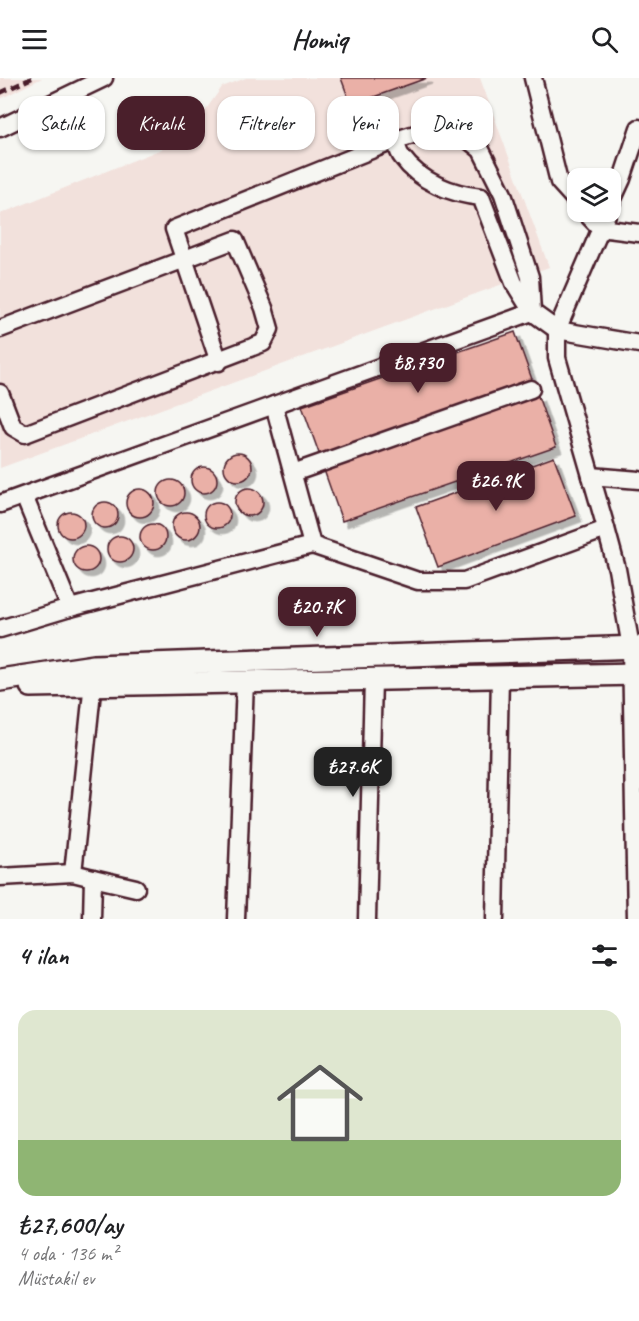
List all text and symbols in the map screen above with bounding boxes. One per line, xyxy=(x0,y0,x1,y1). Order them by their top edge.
text: Homiq xyxy=(291,22,348,56)
icon: menu xyxy=(18,23,51,56)
icon: search xyxy=(588,23,621,56)
chip: Satılık xyxy=(18,96,105,150)
chip: Kiralık xyxy=(117,96,205,150)
chip: Filtreler xyxy=(217,96,315,150)
chip: Yeni xyxy=(327,96,399,150)
chip: Daire xyxy=(411,96,493,150)
map controls xyxy=(567,168,621,222)
button: layers xyxy=(567,168,621,222)
pin: ₺8,730 xyxy=(369,343,467,394)
text: ₺8,730 xyxy=(394,350,442,375)
pin: ₺26.9K xyxy=(447,461,545,512)
text: ₺26.9K xyxy=(471,468,521,493)
pin: ₺20.7K xyxy=(268,587,366,638)
text: ₺20.7K xyxy=(292,594,342,619)
pin: ₺27.6K xyxy=(304,747,402,798)
text: ₺27.6K xyxy=(328,754,378,779)
text: 4 ilan xyxy=(18,939,68,972)
icon: filters xyxy=(588,939,621,972)
icon: home xyxy=(266,1049,374,1157)
text: ₺27,600/ay xyxy=(18,1208,122,1241)
text: 4 oda · 136 m² xyxy=(18,1241,118,1266)
text: Müstakil ev xyxy=(18,1266,94,1291)

